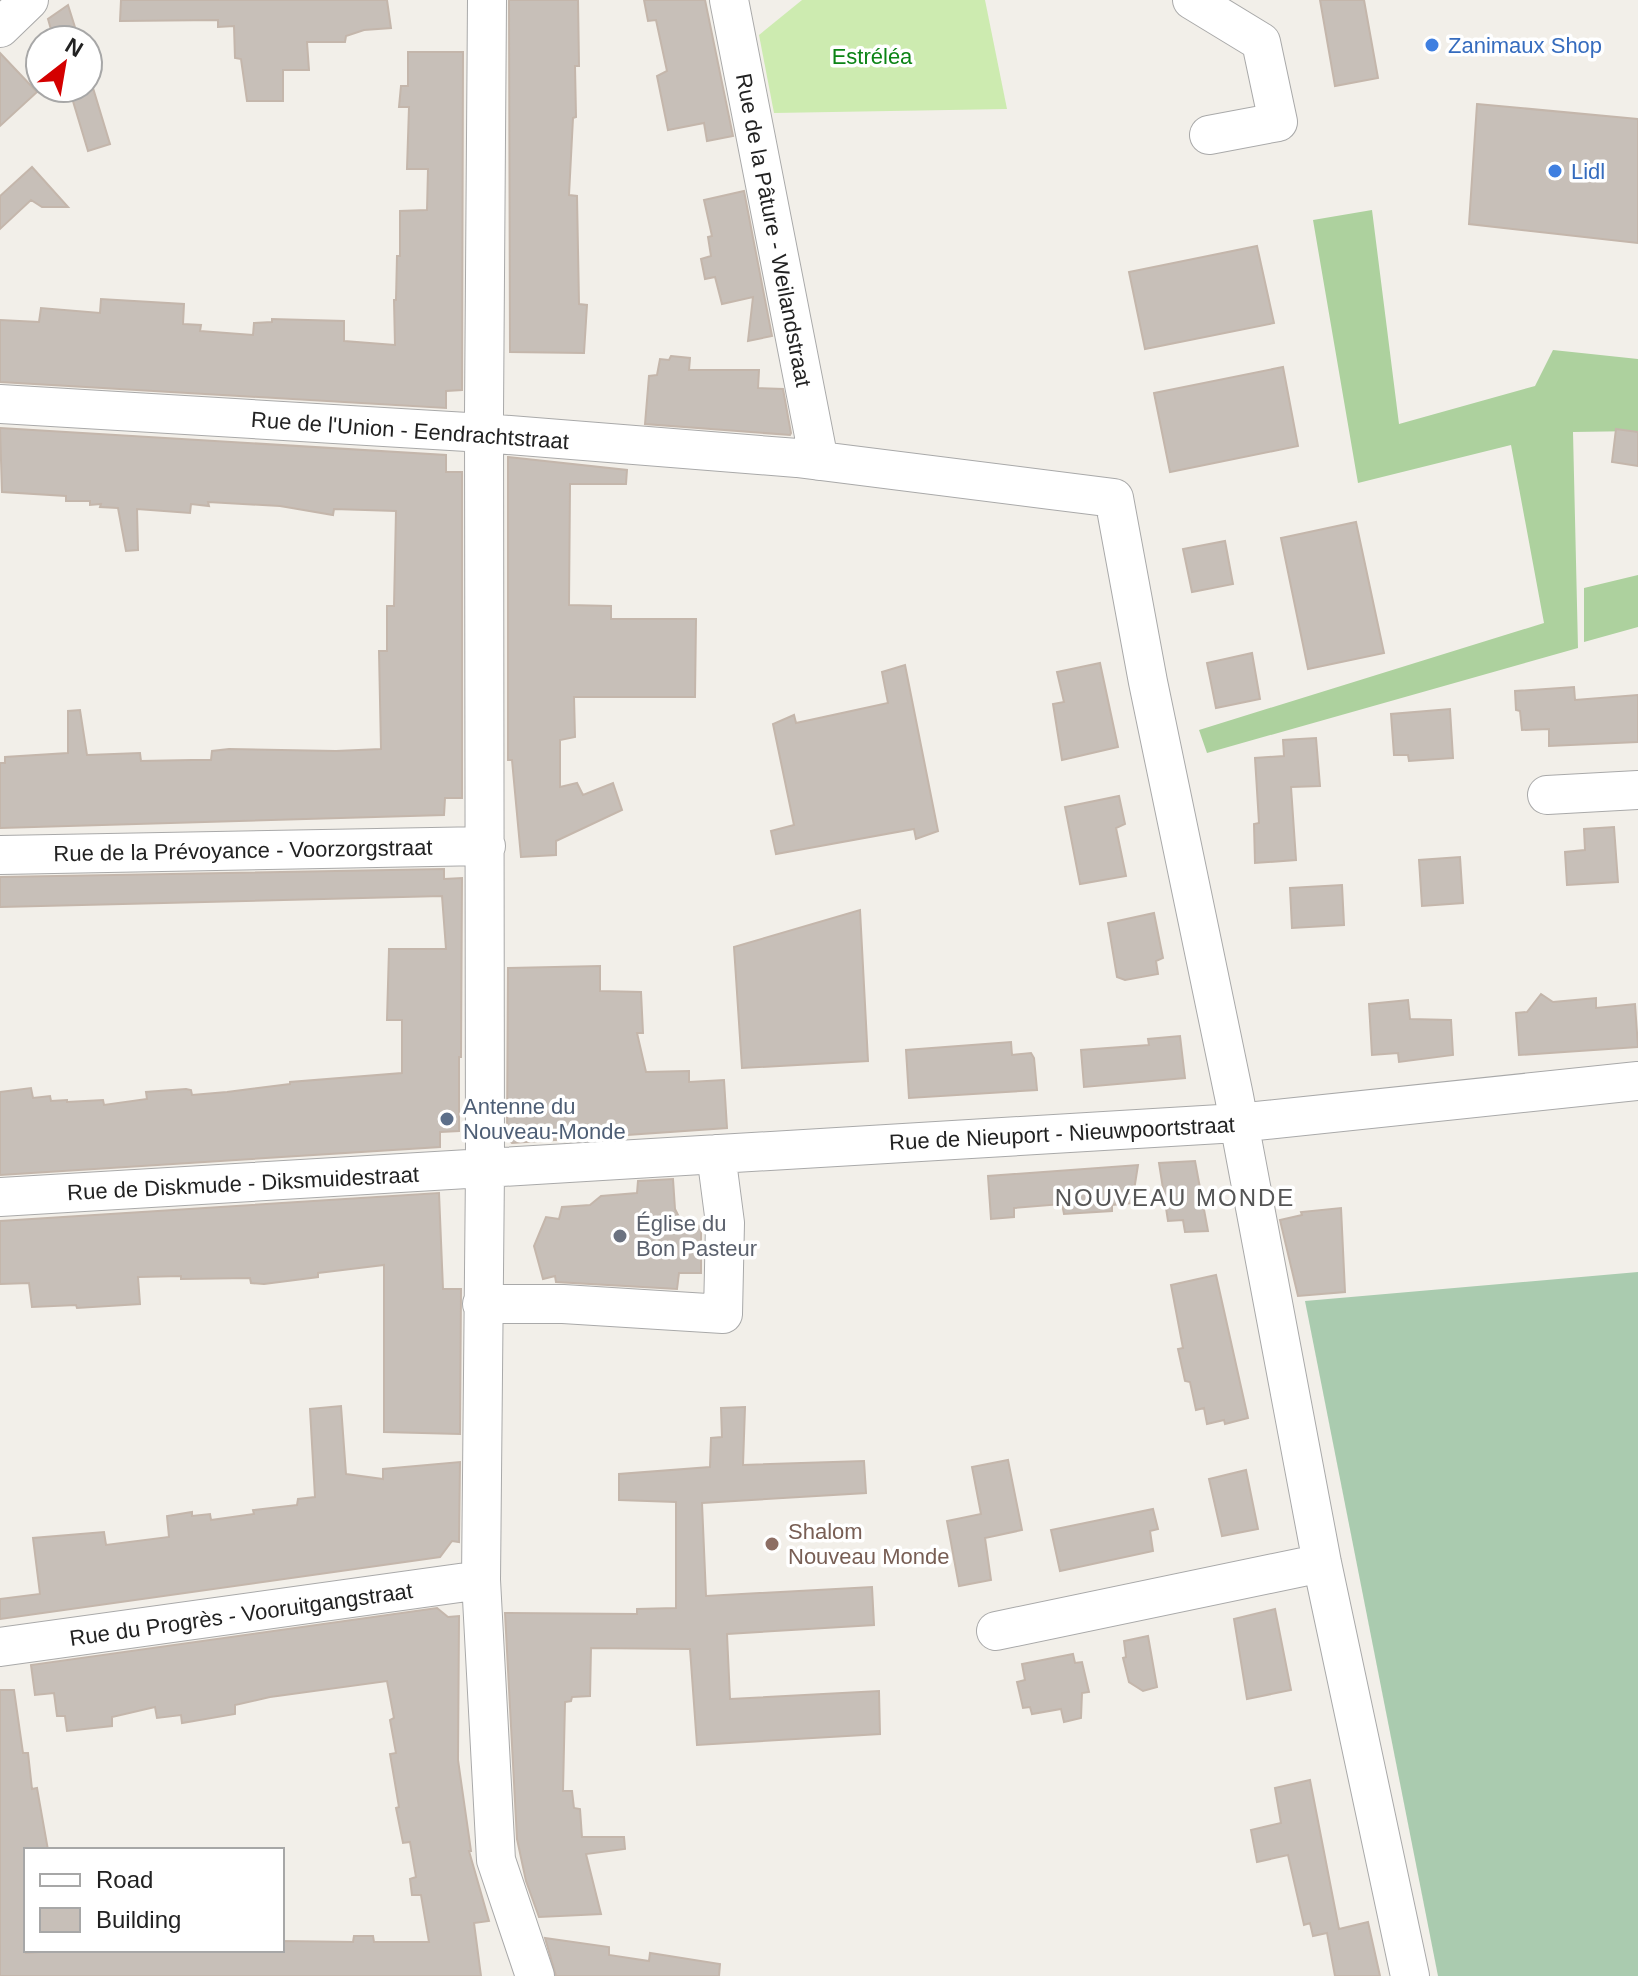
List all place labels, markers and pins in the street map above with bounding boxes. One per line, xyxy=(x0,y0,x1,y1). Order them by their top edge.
place label: Zanimaux Shop xyxy=(1448,33,1602,58)
marker: Zanimaux Shop xyxy=(1423,36,1441,54)
place label: Lidl xyxy=(1571,159,1605,184)
marker: Lidl xyxy=(1546,162,1564,180)
place label: Antenne du Nouveau-Monde xyxy=(463,1094,626,1144)
marker: Antenne du Nouveau-Monde xyxy=(438,1110,456,1128)
place label: Église du Bon Pasteur xyxy=(636,1211,757,1261)
marker: Église du Bon Pasteur xyxy=(611,1227,629,1245)
place label: Shalom Nouveau Monde xyxy=(788,1519,949,1569)
marker: Shalom Nouveau Monde xyxy=(763,1535,781,1553)

